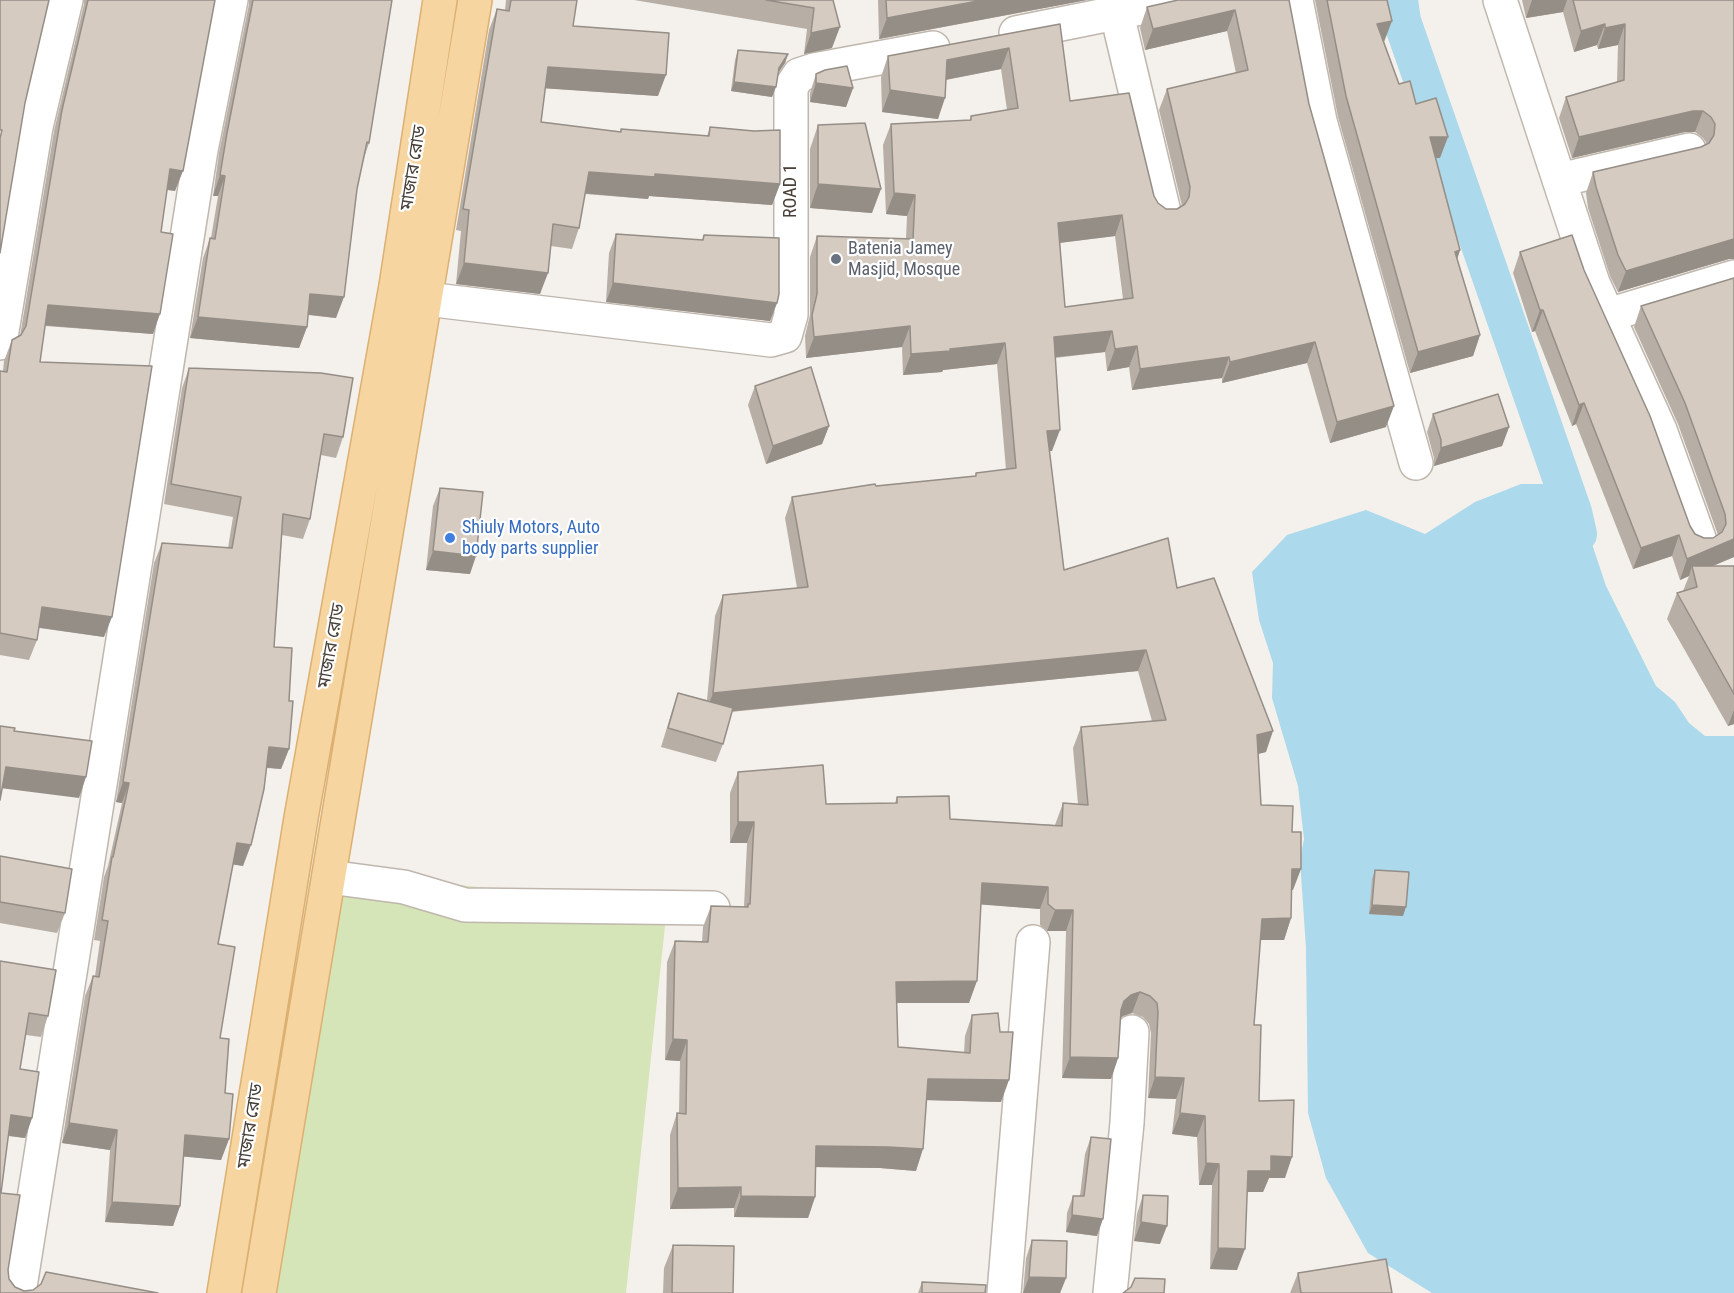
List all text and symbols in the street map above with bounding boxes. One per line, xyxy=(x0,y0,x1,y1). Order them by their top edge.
street label: মাজার রোড xyxy=(397,124,431,212)
street label: ROAD 1 xyxy=(780,164,802,218)
place label: Batenia Jamey Masjid, Mosque xyxy=(848,238,960,280)
marker: Batenia Jamey Masjid, Mosque xyxy=(829,252,843,266)
place label: Shiuly Motors, Auto body parts supplier xyxy=(462,517,600,560)
marker: Shiuly Motors, Auto body parts supplier xyxy=(443,531,457,545)
street label: মাজার রোড xyxy=(314,602,350,690)
street label: মাজার রোড xyxy=(234,1082,268,1170)

